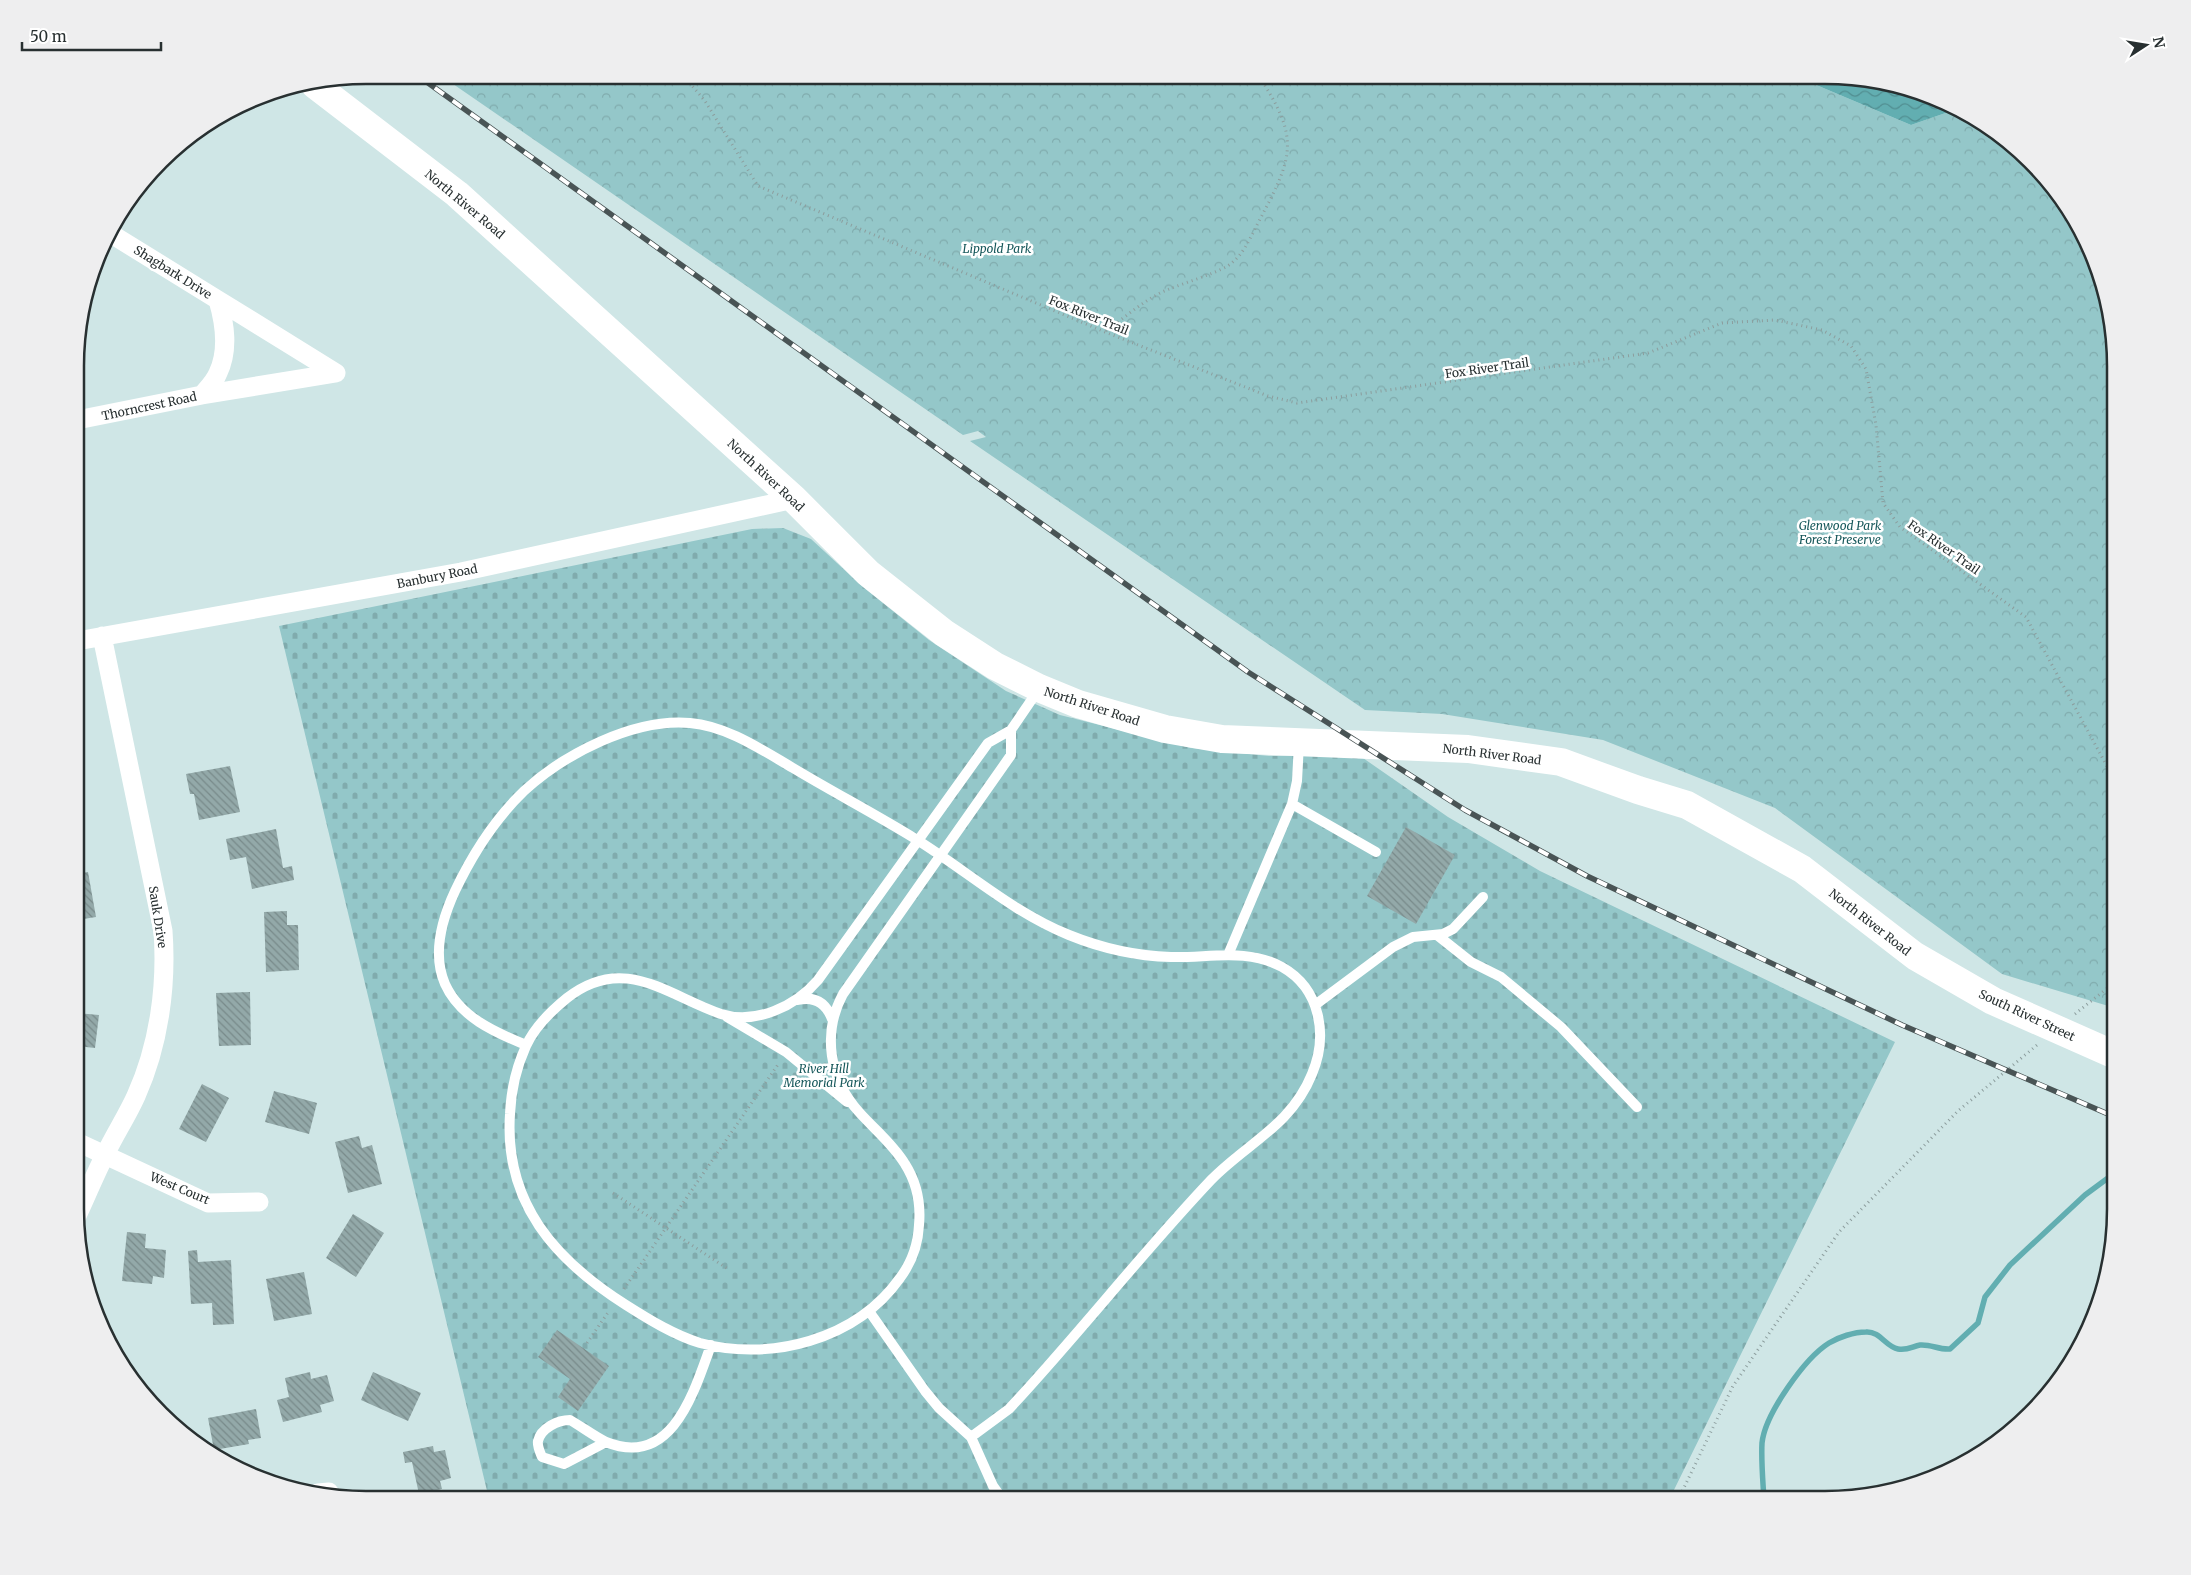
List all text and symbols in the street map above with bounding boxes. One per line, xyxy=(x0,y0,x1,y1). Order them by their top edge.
scale bar xyxy=(22,20,161,52)
north arrow xyxy=(2121,20,2171,70)
text: 50 m xyxy=(30,27,67,46)
text: N xyxy=(2149,35,2169,50)
street label: North River Road xyxy=(422,166,508,242)
park label: Lippold Park xyxy=(963,241,1032,256)
street label: Shagbark Drive xyxy=(131,242,215,302)
street label: Fox River Trail xyxy=(1047,292,1131,338)
street label: Fox River Trail xyxy=(1444,355,1530,381)
street label: Thorncrest Road xyxy=(100,389,198,423)
street label: North River Road xyxy=(725,436,807,514)
street label: Fox River Trail xyxy=(1905,517,1983,578)
park label: Glenwood Park Forest Preserve xyxy=(1798,518,1882,547)
street label: Banbury Road xyxy=(395,561,479,591)
street label: North River Road xyxy=(1042,684,1142,728)
street label: North River Road xyxy=(1442,741,1542,767)
street label: Sauk Drive xyxy=(146,885,170,949)
street label: North River Road xyxy=(1826,886,1914,958)
street label: South River Street xyxy=(1976,986,2078,1044)
park label: River Hill Memorial Park xyxy=(782,1061,865,1090)
street label: West Court xyxy=(147,1168,212,1207)

